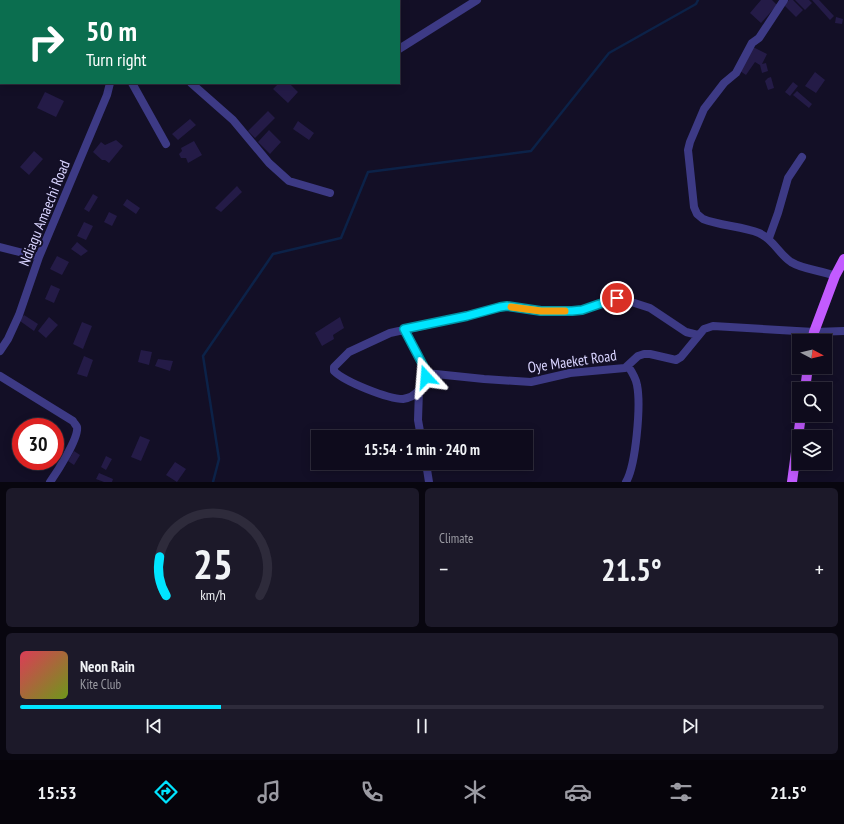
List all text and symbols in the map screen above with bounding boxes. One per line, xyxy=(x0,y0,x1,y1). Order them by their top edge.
text: 50 m xyxy=(86,12,137,49)
icon: right xyxy=(20,16,72,68)
text: Turn right xyxy=(86,48,146,71)
street label: Ndiagu Amaechi Road xyxy=(14,157,74,269)
pin xyxy=(600,281,634,315)
icon: arrive xyxy=(606,287,628,309)
north arrow xyxy=(792,334,832,374)
map controls xyxy=(792,334,832,470)
street label: Oye Maeket Road xyxy=(526,345,618,377)
position arrow xyxy=(405,356,447,398)
button: search xyxy=(792,382,832,422)
speed limit sign: 30 xyxy=(12,418,64,470)
button: layers xyxy=(792,430,832,470)
text: 15:54 · 1 min · 240 m xyxy=(364,440,480,459)
text: Climate xyxy=(439,530,473,547)
text: 25 xyxy=(193,536,232,589)
text: 21.5° xyxy=(601,550,662,589)
text: − xyxy=(439,555,448,583)
text: + xyxy=(815,555,824,583)
text: km/h xyxy=(200,584,225,603)
text: Neon Rain xyxy=(80,657,135,676)
text: Kite Club xyxy=(80,676,121,693)
icon: previous xyxy=(143,715,165,737)
icon: pause xyxy=(411,715,433,737)
icon: next xyxy=(679,715,701,737)
icon: directions xyxy=(152,778,180,806)
icon: music xyxy=(255,778,283,806)
icon: phone xyxy=(358,778,386,806)
icon: climate xyxy=(461,778,489,806)
icon: car xyxy=(564,778,592,806)
icon: filters xyxy=(667,778,695,806)
text: 15:53 xyxy=(38,781,76,804)
text: 21.5° xyxy=(770,781,806,804)

